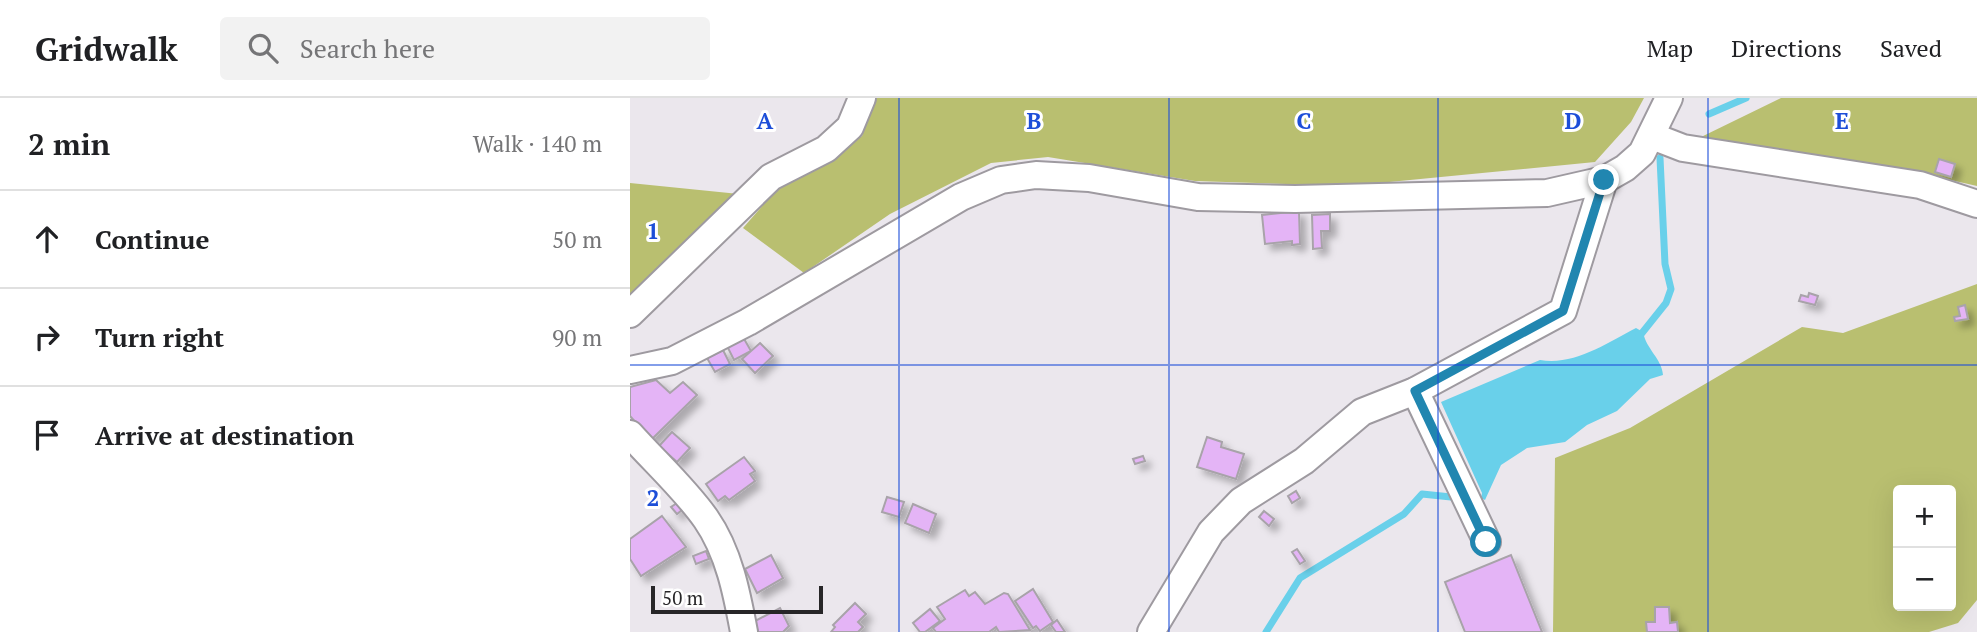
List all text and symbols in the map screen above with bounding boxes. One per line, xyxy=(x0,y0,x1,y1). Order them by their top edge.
search box xyxy=(220,17,710,80)
text: Gridwalk xyxy=(35,27,178,70)
icon: search xyxy=(244,29,282,67)
text: Search here xyxy=(300,31,435,65)
text: Map xyxy=(1647,32,1693,64)
text: Directions xyxy=(1731,32,1842,64)
text: Saved xyxy=(1880,32,1942,64)
text: A xyxy=(757,105,774,136)
text: B xyxy=(1027,105,1042,136)
text: C xyxy=(1297,105,1312,136)
text: D xyxy=(1565,105,1582,136)
text: E xyxy=(1835,105,1849,136)
text: 2 min xyxy=(28,124,110,164)
text: Walk · 140 m xyxy=(473,128,602,159)
route end xyxy=(1588,164,1619,195)
text: 1 xyxy=(647,215,660,246)
icon: ahead xyxy=(28,220,66,258)
text: Continue xyxy=(95,222,209,256)
text: 50 m xyxy=(552,224,602,255)
icon: right xyxy=(28,318,66,356)
text: Turn right xyxy=(95,320,224,354)
text: 90 m xyxy=(552,322,602,353)
icon: arrive xyxy=(28,416,66,454)
text: Arrive at destination xyxy=(95,418,354,452)
text: 2 xyxy=(647,482,660,513)
map controls xyxy=(1893,485,1956,611)
button: + xyxy=(1893,485,1956,548)
route start xyxy=(1470,526,1501,557)
button: − xyxy=(1893,548,1956,611)
scale bar xyxy=(651,583,822,615)
text: 50 m xyxy=(662,585,703,610)

